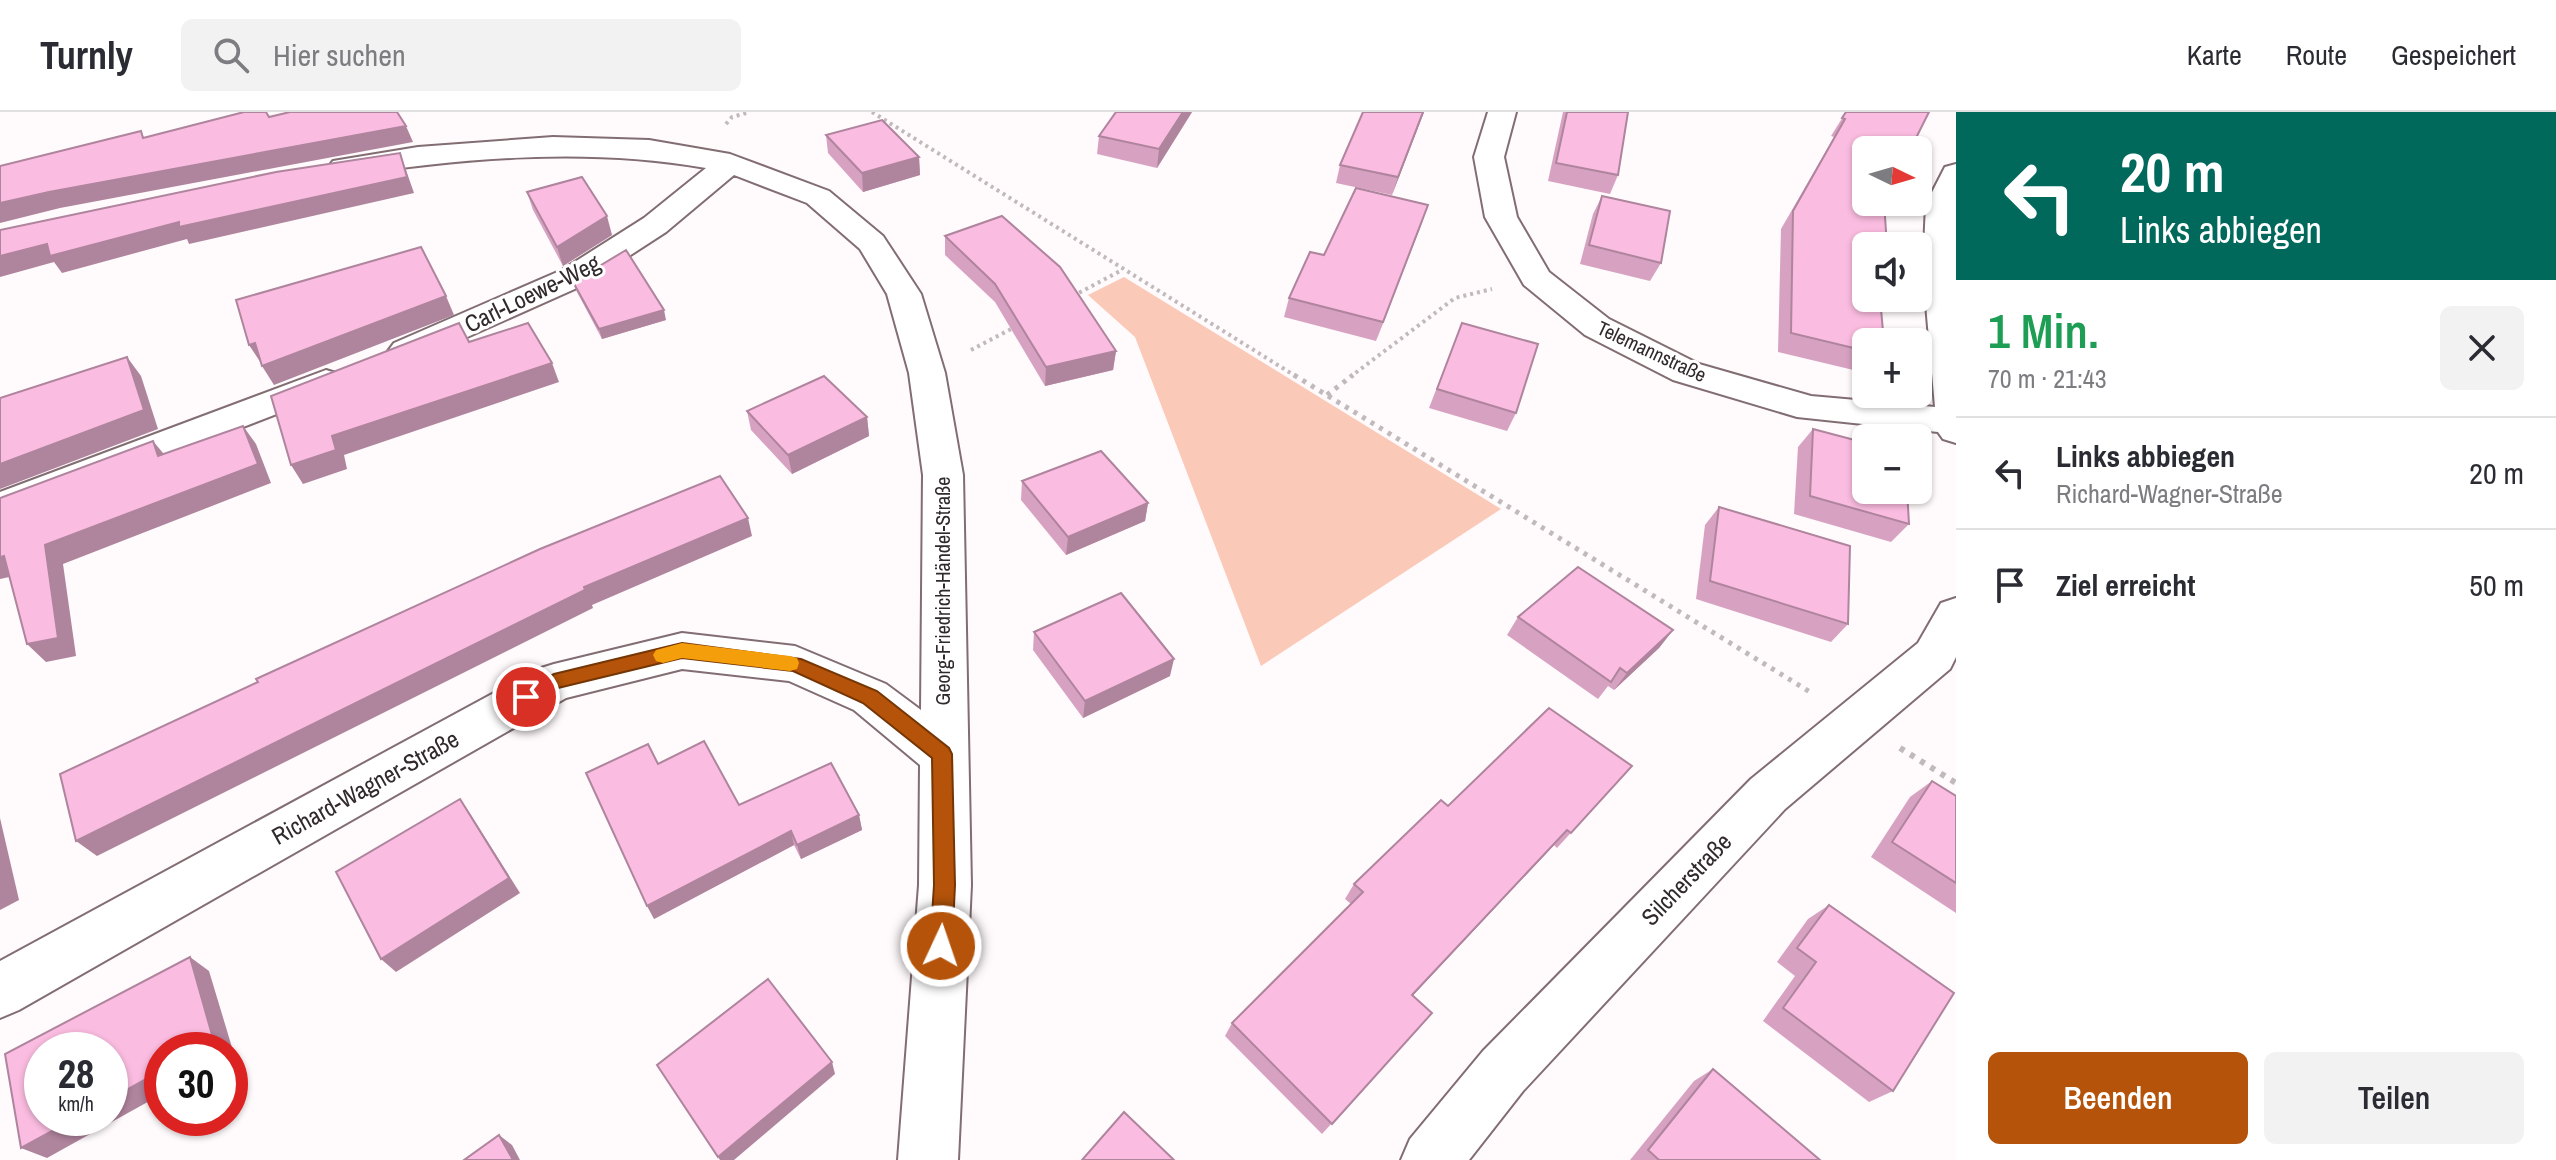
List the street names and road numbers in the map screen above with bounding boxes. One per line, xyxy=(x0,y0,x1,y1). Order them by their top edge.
street label: Carl-Loewe-Weg xyxy=(459,246,605,340)
street label: Telemannstraße xyxy=(1593,314,1711,388)
street label: Georg-Friedrich-Händel-Straße xyxy=(929,477,956,705)
street label: Richard-Wagner-Straße xyxy=(266,722,464,852)
street label: Silcherstraße xyxy=(1634,826,1738,932)

